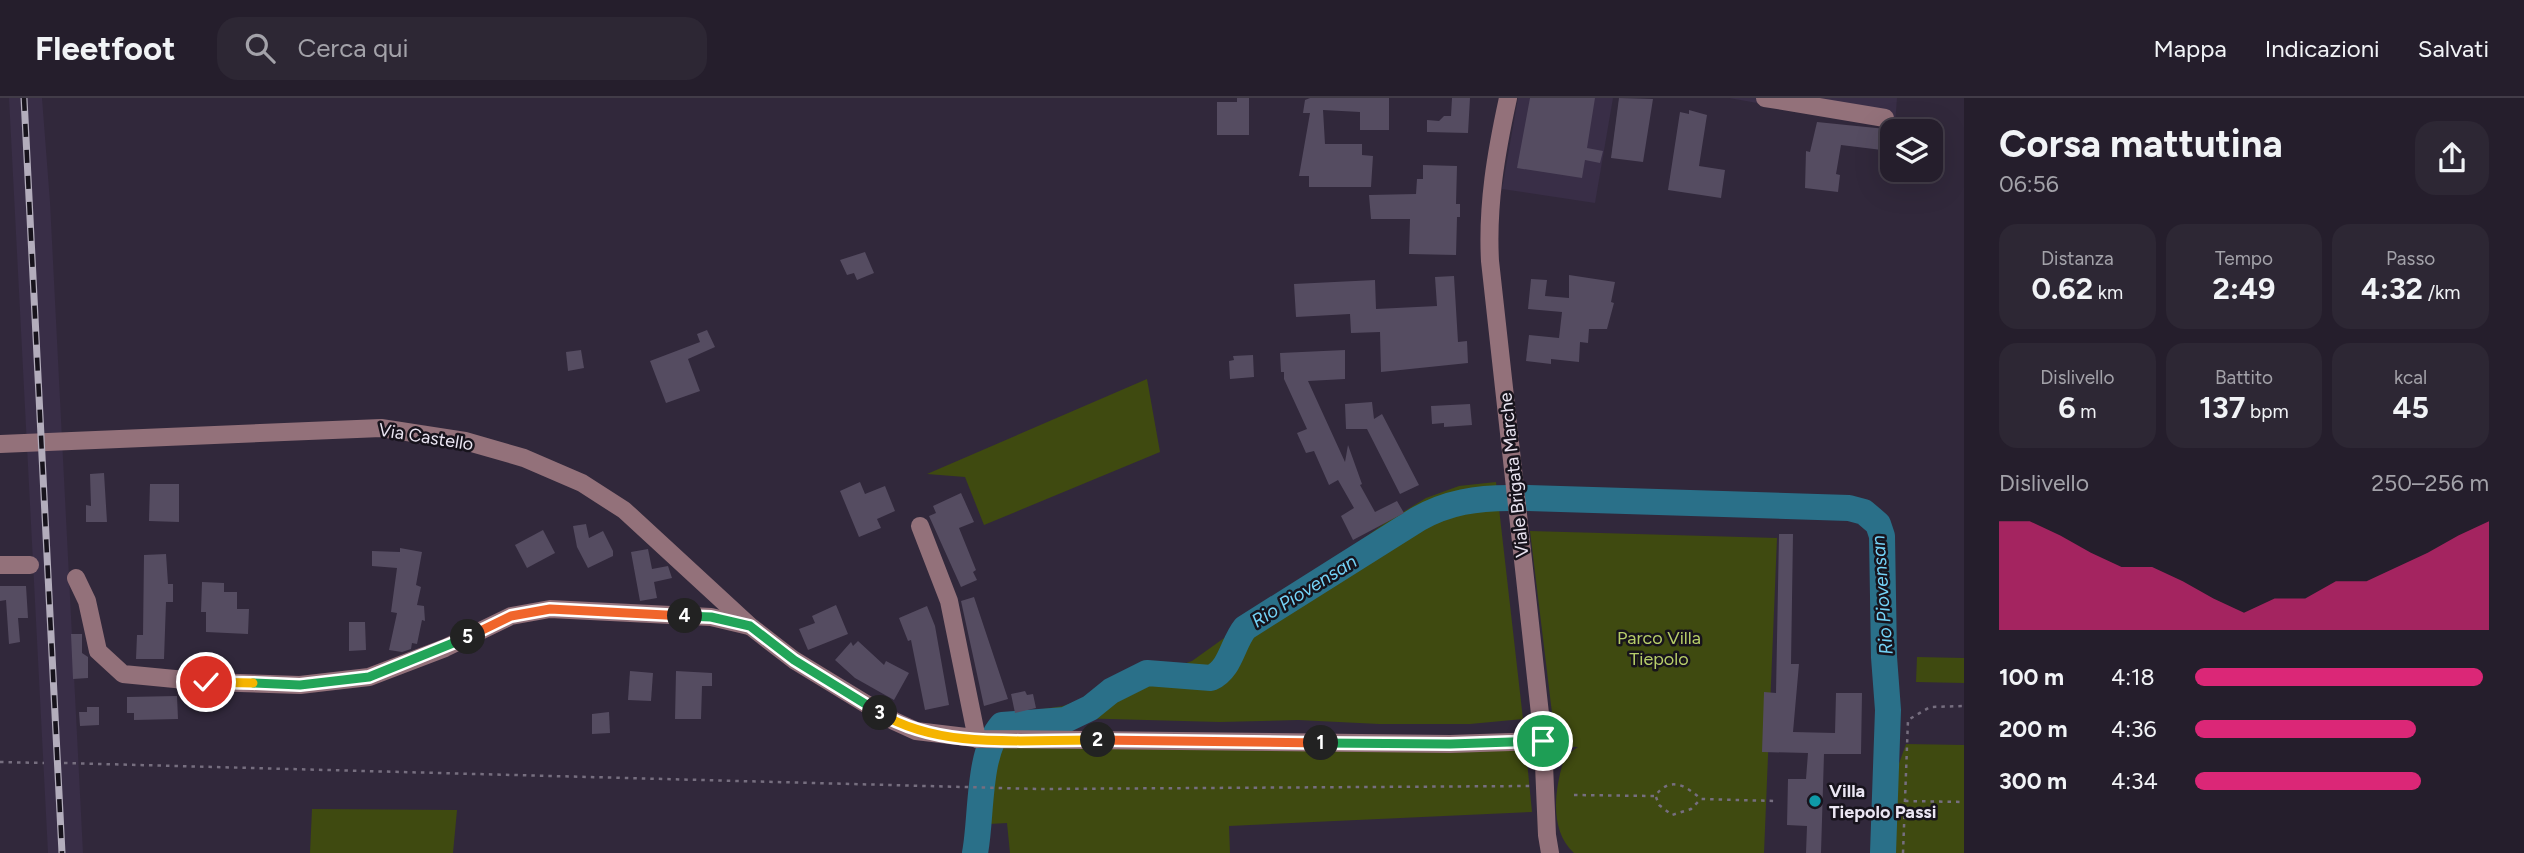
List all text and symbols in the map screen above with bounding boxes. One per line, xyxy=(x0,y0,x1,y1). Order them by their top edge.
search box xyxy=(217,17,707,80)
text: Fleetfoot xyxy=(35,29,175,68)
icon: search xyxy=(241,29,279,67)
text: Cerca qui xyxy=(297,32,408,64)
text: Mappa xyxy=(2154,34,2227,63)
text: Indicazioni xyxy=(2265,34,2380,63)
text: Salvati xyxy=(2418,34,2489,63)
map controls xyxy=(1880,119,1943,182)
button: layers xyxy=(1880,119,1943,182)
text: Corsa mattutina xyxy=(1999,121,2283,167)
button: share xyxy=(2415,121,2489,195)
text: 06:56 xyxy=(1999,170,2059,198)
text: Distanza xyxy=(2041,247,2114,270)
text: Tempo xyxy=(2215,247,2273,270)
text: Passo xyxy=(2386,247,2435,270)
text: 0.62 xyxy=(2031,270,2093,307)
text: 2:49 xyxy=(2213,270,2275,307)
text: 4:32 xyxy=(2361,270,2423,307)
text: km xyxy=(2093,281,2123,304)
text: /km xyxy=(2423,281,2460,304)
text: Dislivello xyxy=(2040,366,2115,389)
text: Battito xyxy=(2215,366,2273,389)
text: kcal xyxy=(2394,366,2427,389)
text: 6 xyxy=(2058,389,2076,426)
text: 137 xyxy=(2199,389,2245,426)
text: 45 xyxy=(2392,389,2429,426)
street label: Viale Brigata Marche xyxy=(1494,391,1534,558)
text: m xyxy=(2076,400,2096,423)
text: bpm xyxy=(2245,400,2289,423)
street label: Via Castello xyxy=(377,419,475,455)
text: Dislivello xyxy=(1999,469,2089,497)
text: 250–256 m xyxy=(2371,469,2489,497)
water label: Rio Piovensan xyxy=(1866,534,1898,655)
water label: Rio Piovensan xyxy=(1247,549,1361,632)
pin: 4 xyxy=(668,598,702,634)
text: 4 xyxy=(678,604,691,627)
pin: 5 xyxy=(450,620,486,654)
text: 5 xyxy=(462,625,473,648)
park label: Parco Villa Tiepolo xyxy=(1617,627,1701,670)
pin xyxy=(176,652,236,712)
icon: check xyxy=(187,663,225,701)
text: 100 m xyxy=(1999,663,2064,691)
text: 4:18 xyxy=(2111,663,2155,691)
pin: 3 xyxy=(862,696,898,730)
text: 3 xyxy=(874,701,885,724)
pin xyxy=(1513,711,1573,771)
text: 200 m xyxy=(1999,715,2068,743)
text: 4:36 xyxy=(2111,715,2157,743)
pin: 2 xyxy=(1080,722,1116,758)
icon: arrive xyxy=(1524,722,1562,760)
pin: 1 xyxy=(1304,726,1338,760)
text: 2 xyxy=(1092,728,1103,751)
text: 1 xyxy=(1316,731,1325,754)
text: 300 m xyxy=(1999,767,2067,795)
text: 4:34 xyxy=(2111,767,2158,795)
place label: Villa Tiepolo Passi xyxy=(1829,780,1936,823)
marker: Villa Tiepolo Passi xyxy=(1807,793,1823,809)

